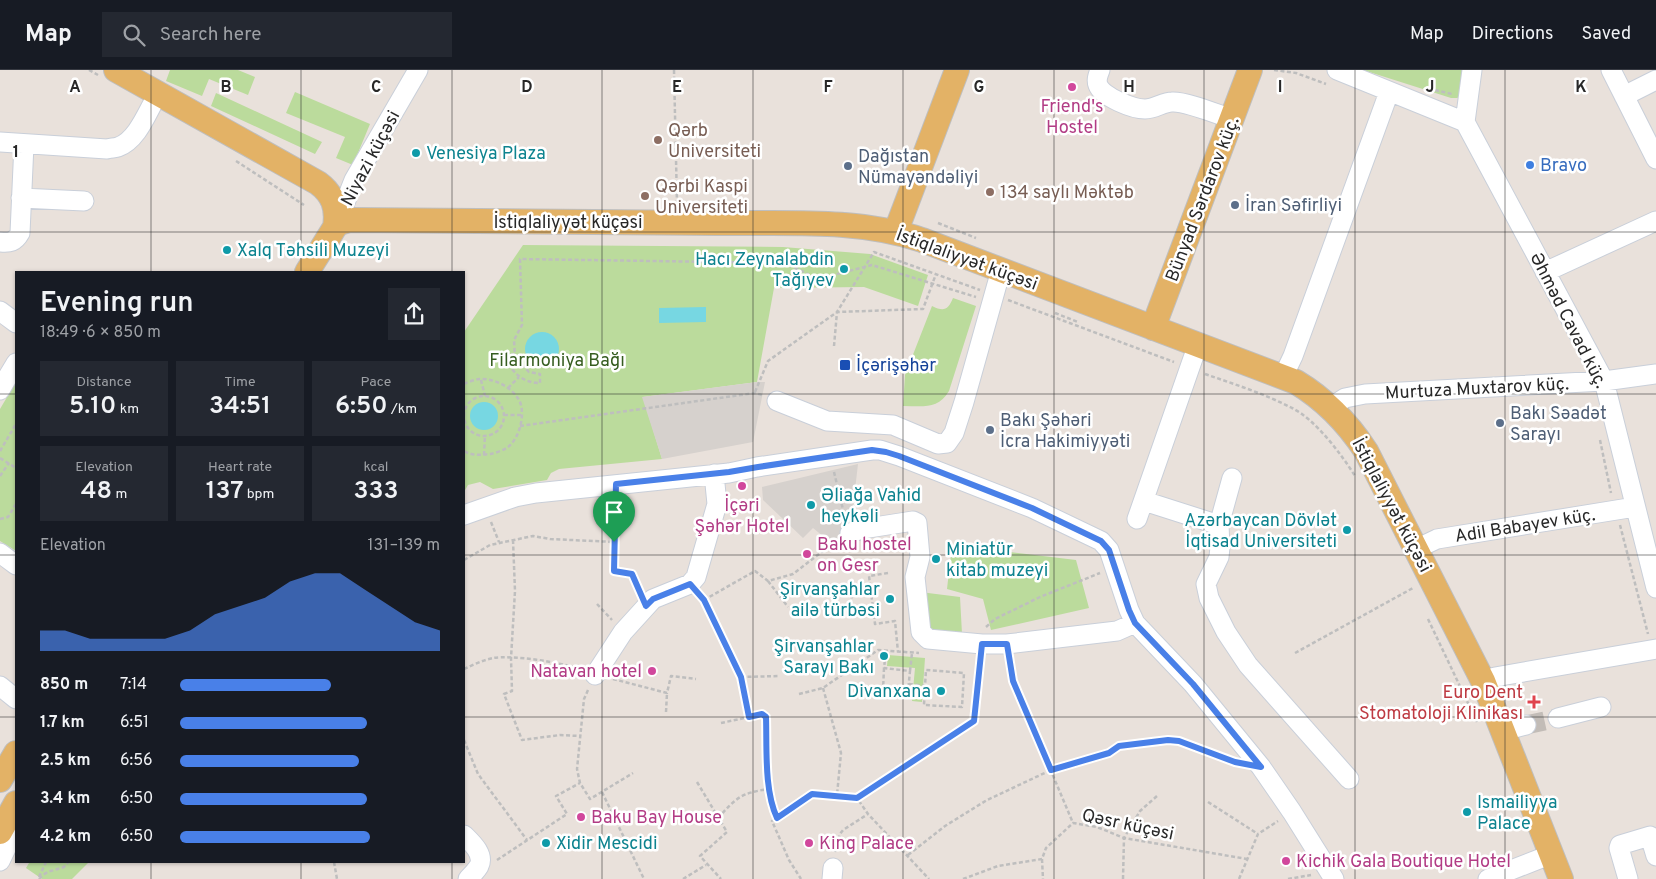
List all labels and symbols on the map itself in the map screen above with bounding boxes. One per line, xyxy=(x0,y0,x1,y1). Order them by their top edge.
text: A xyxy=(69,78,81,98)
text: B xyxy=(220,78,232,98)
text: C xyxy=(371,78,381,98)
text: D xyxy=(521,78,533,98)
text: E xyxy=(672,78,682,98)
text: F xyxy=(823,78,833,98)
text: G xyxy=(974,78,984,98)
text: H xyxy=(1123,78,1135,98)
text: I xyxy=(1278,78,1282,98)
text: J xyxy=(1426,78,1434,98)
text: K xyxy=(1575,78,1587,98)
marker: Friend's Hostel xyxy=(1066,81,1078,93)
place label: Friend's Hostel xyxy=(1041,96,1103,140)
street label: Niyazi küçəsi xyxy=(337,107,406,210)
street label: Bünyad Sərdarov küç. xyxy=(1161,114,1245,285)
place label: Qərb Universiteti xyxy=(668,120,761,164)
marker: Qərb Universiteti xyxy=(652,134,664,146)
text: 1 xyxy=(13,143,19,163)
place label: Venesiya Plaza xyxy=(426,143,546,166)
place label: Dağıstan Nümayəndəliyi xyxy=(858,146,978,190)
marker: Venesiya Plaza xyxy=(410,147,422,159)
place label: Bravo xyxy=(1540,155,1587,178)
marker: Bravo xyxy=(1524,159,1536,171)
marker: Dağıstan Nümayəndəliyi xyxy=(842,160,854,172)
place label: Qərbi Kaspi Universiteti xyxy=(655,176,748,220)
place label: 134 saylı Məktəb xyxy=(1000,182,1134,205)
marker: 134 saylı Məktəb xyxy=(984,186,996,198)
marker: Qərbi Kaspi Universiteti xyxy=(639,190,651,202)
place label: İran Səfirliyi xyxy=(1245,193,1342,218)
marker: İran Səfirliyi xyxy=(1229,199,1241,211)
street label: İstiqlaliyyət küçəsi xyxy=(493,210,643,235)
street label: İstiqlaliyyət küçəsi xyxy=(893,222,1041,297)
place label: Xalq Təhsili Muzeyi xyxy=(237,240,389,263)
marker: Xalq Təhsili Muzeyi xyxy=(221,244,233,256)
place label: Hacı Zeynalabdin Tağıyev xyxy=(695,249,834,293)
street label: Əhməd Cavad küç. xyxy=(1523,249,1612,393)
marker: Hacı Zeynalabdin Tağıyev xyxy=(838,263,850,275)
park label: Filarmoniya Bağı xyxy=(489,350,625,373)
place label: İçərişəhər xyxy=(856,353,936,378)
marker: İçərişəhər xyxy=(838,358,852,372)
street label: Murtuza Muxtarov küç. xyxy=(1385,373,1570,406)
place label: Bakı Səadət Sarayı xyxy=(1510,403,1607,447)
place label: Bakı Şəhəri İcra Hakimiyyəti xyxy=(1000,410,1130,454)
marker: Bakı Səadət Sarayı xyxy=(1494,417,1506,429)
marker: Bakı Şəhəri İcra Hakimiyyəti xyxy=(984,424,996,436)
street label: İstiqlaliyyət küçəsi xyxy=(1346,434,1438,577)
marker: İçəri Şəhər Hotel xyxy=(736,480,748,492)
place label: Əliağa Vahid heykəli xyxy=(821,485,921,529)
pin xyxy=(593,491,635,542)
place label: İçəri Şəhər Hotel xyxy=(694,493,790,539)
marker: Əliağa Vahid heykəli xyxy=(805,499,817,511)
street label: Adil Babayev küç. xyxy=(1453,504,1597,549)
place label: Azərbaycan Dövlət İqtisad Universiteti xyxy=(1184,510,1337,554)
marker: Azərbaycan Dövlət İqtisad Universiteti xyxy=(1341,524,1353,536)
place label: Baku hostel on Gesr xyxy=(817,534,912,578)
place label: Miniatür kitab muzeyi xyxy=(946,539,1048,583)
marker: Baku hostel on Gesr xyxy=(801,548,813,560)
marker: Miniatür kitab muzeyi xyxy=(930,553,942,565)
place label: Şirvanşahlar ailə türbəsi xyxy=(780,579,880,623)
marker: Şirvanşahlar ailə türbəsi xyxy=(884,593,896,605)
place label: Şirvanşahlar Sarayı Bakı xyxy=(774,636,874,680)
marker: Şirvanşahlar Sarayı Bakı xyxy=(878,650,890,662)
place label: Natavan hotel xyxy=(530,661,642,684)
marker: Natavan hotel xyxy=(646,665,658,677)
place label: Divanxana xyxy=(847,681,931,704)
place label: Euro Dent Stomatoloji Klinikası xyxy=(1359,682,1523,726)
marker: Divanxana xyxy=(935,685,947,697)
marker: Euro Dent Stomatoloji Klinikası xyxy=(1527,695,1541,709)
place label: Ismailiyya Palace xyxy=(1477,792,1558,836)
street label: Qəsr küçəsi xyxy=(1080,804,1176,846)
marker: Ismailiyya Palace xyxy=(1461,806,1473,818)
place label: Baku Bay House xyxy=(591,807,722,830)
marker: Baku Bay House xyxy=(575,811,587,823)
place label: Xidir Mescidi xyxy=(556,833,658,856)
place label: King Palace xyxy=(819,833,914,856)
marker: Xidir Mescidi xyxy=(540,837,552,849)
marker: King Palace xyxy=(803,837,815,849)
place label: Kichik Gala Boutique Hotel xyxy=(1296,851,1511,874)
marker: Kichik Gala Boutique Hotel xyxy=(1280,855,1292,867)

